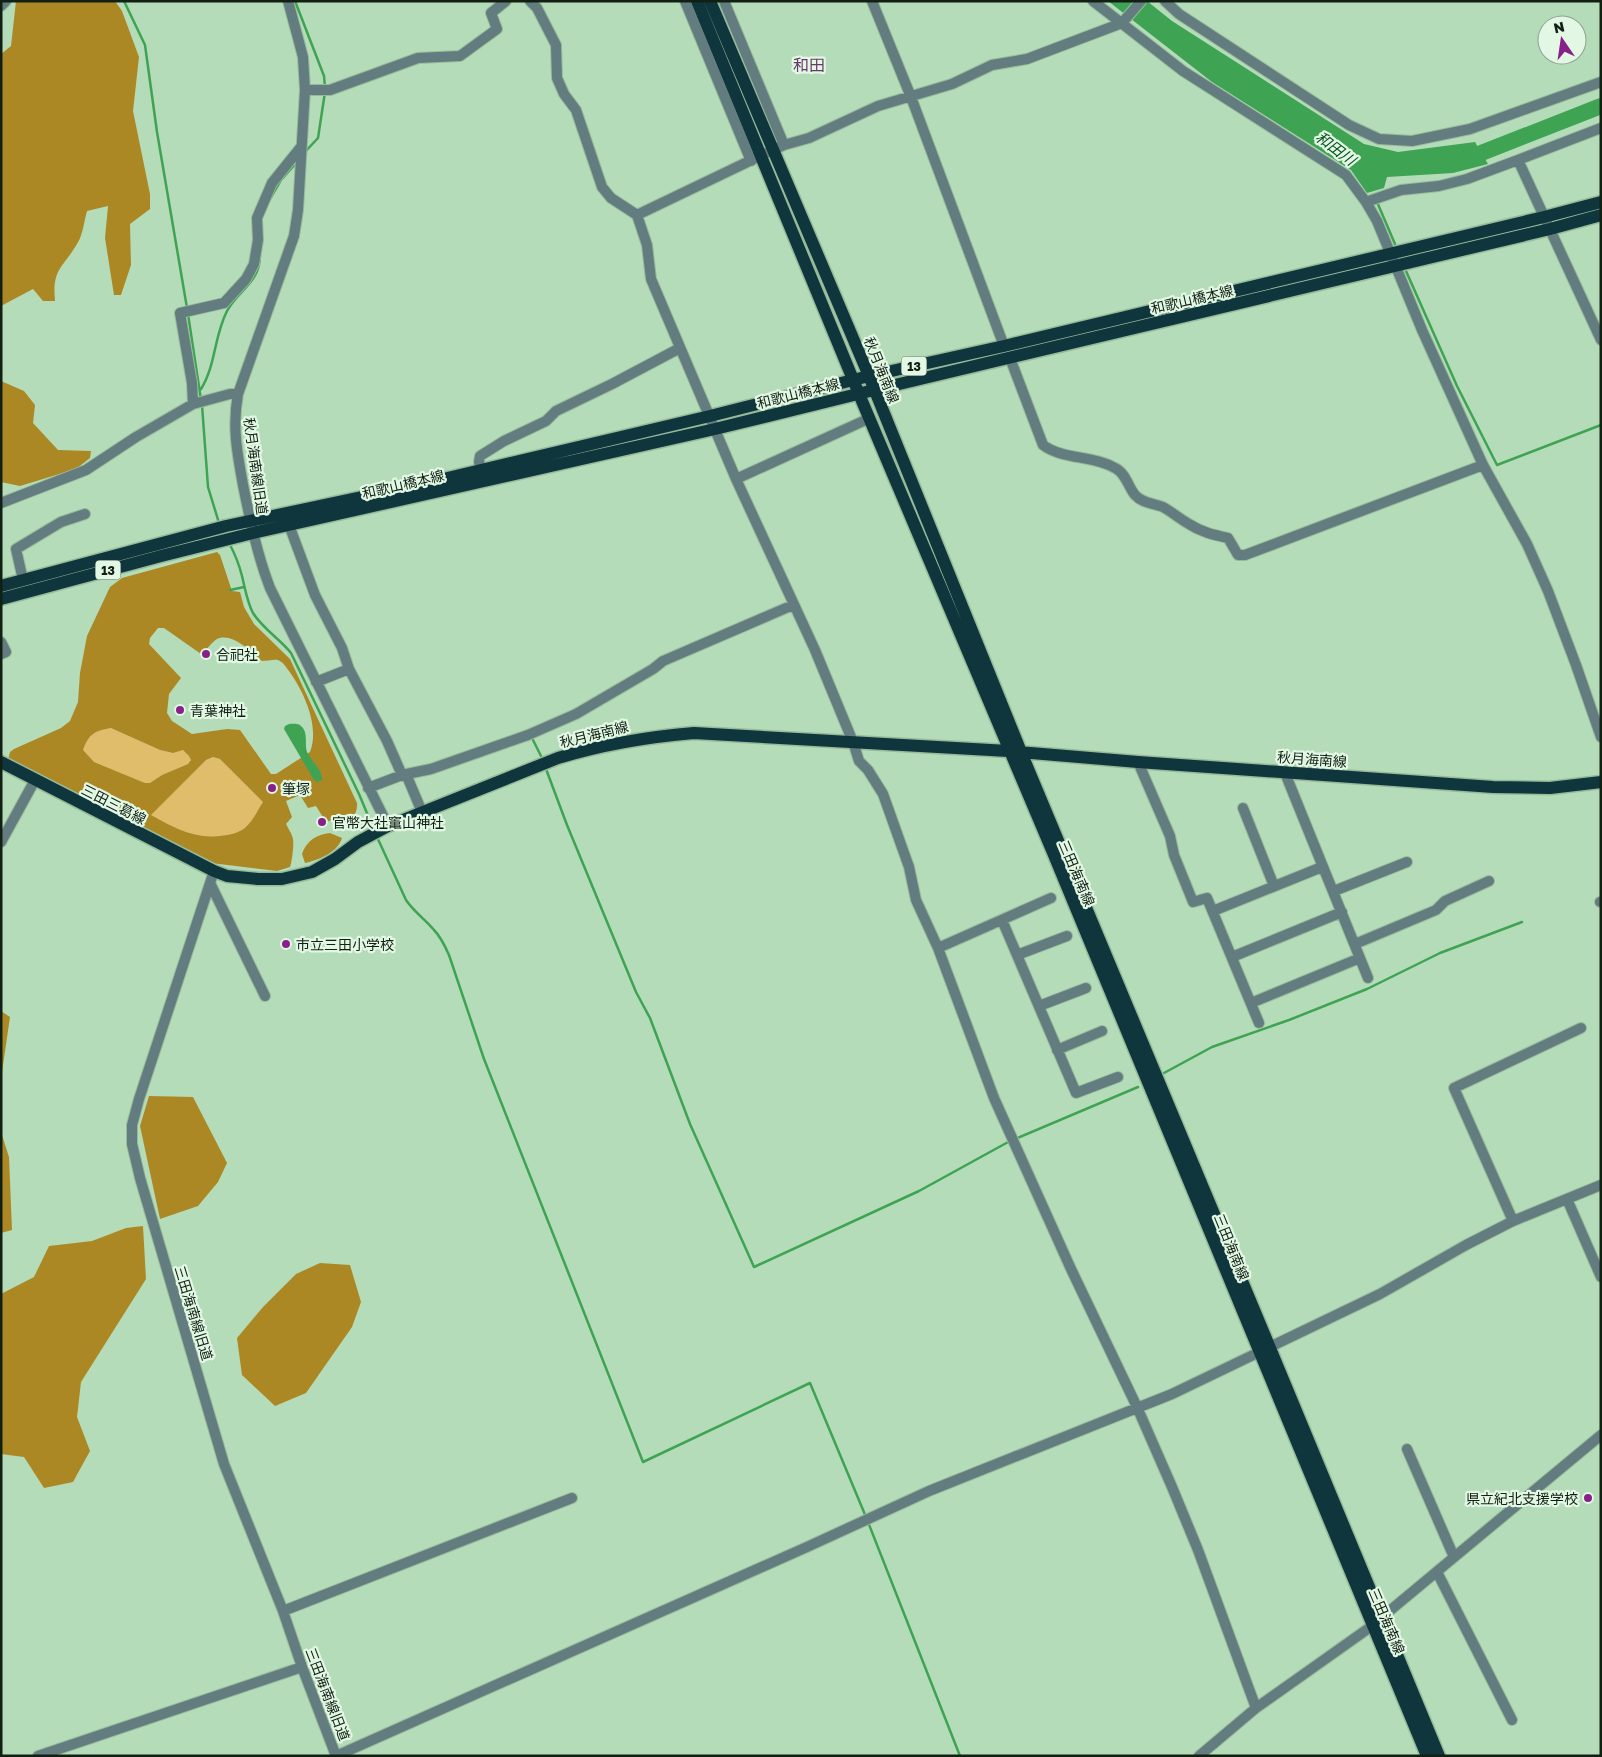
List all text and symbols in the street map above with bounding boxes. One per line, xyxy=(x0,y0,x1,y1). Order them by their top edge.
north arrow xyxy=(1537,15,1587,65)
text: N xyxy=(1552,17,1566,36)
district label: 和田 xyxy=(793,55,825,75)
water label: 和田川 xyxy=(1313,127,1361,170)
street label: 和歌山橋本線 xyxy=(1149,281,1235,317)
street label: 秋月海南線 xyxy=(861,334,903,406)
road number: 13 xyxy=(902,356,926,376)
street label: 和歌山橋本線 xyxy=(755,375,841,411)
street label: 秋月海南線旧道 xyxy=(241,416,271,516)
street label: 和歌山橋本線 xyxy=(360,466,446,502)
road number: 13 xyxy=(96,560,120,580)
place label: 合祀社 xyxy=(216,646,258,663)
marker: 合祀社 xyxy=(200,648,212,660)
place label: 青葉神社 xyxy=(190,702,246,719)
marker: 青葉神社 xyxy=(174,704,186,716)
street label: 秋月海南線 xyxy=(558,717,630,751)
street label: 秋月海南線 xyxy=(1276,748,1348,770)
place label: 筆塚 xyxy=(282,780,310,797)
street label: 三田三葛線 xyxy=(79,781,149,827)
marker: 筆塚 xyxy=(266,782,278,794)
place label: 官幣大社竃山神社 xyxy=(332,814,444,831)
marker: 官幣大社竃山神社 xyxy=(316,816,328,828)
street label: 三田海南線 xyxy=(1056,837,1098,909)
place label: 市立三田小学校 xyxy=(296,936,394,953)
marker: 市立三田小学校 xyxy=(280,938,292,950)
street label: 三田海南線 xyxy=(1211,1211,1253,1283)
street label: 三田海南線旧道 xyxy=(172,1264,216,1362)
place label: 県立紀北支援学校 xyxy=(1466,1490,1578,1507)
marker: 県立紀北支援学校 xyxy=(1582,1492,1594,1504)
street label: 三田海南線 xyxy=(1366,1585,1408,1657)
street label: 三田海南線旧道 xyxy=(303,1645,353,1743)

